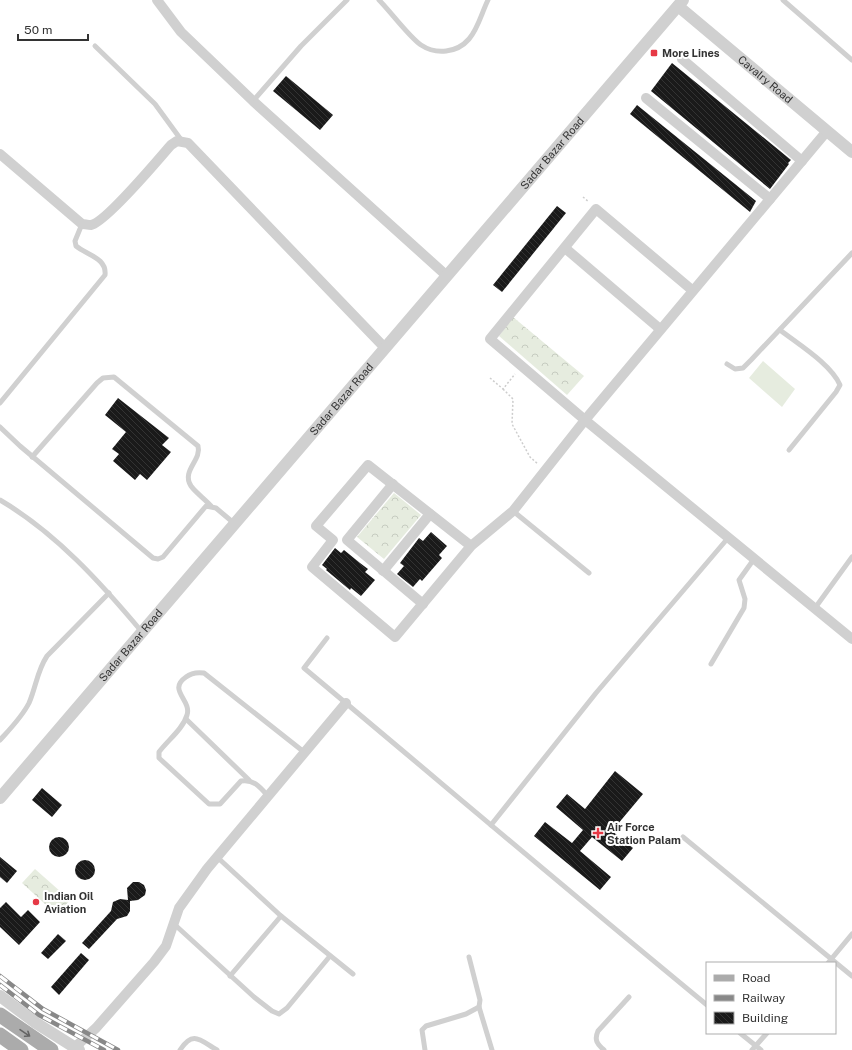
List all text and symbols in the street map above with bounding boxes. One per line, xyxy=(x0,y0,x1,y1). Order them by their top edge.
scale bar xyxy=(18,16,88,42)
text: 50 m xyxy=(24,23,52,37)
place label: More Lines xyxy=(662,47,720,59)
marker: More Lines xyxy=(649,48,659,58)
street label: Cavalry Road xyxy=(736,53,795,105)
street label: Sadar Bazar Road xyxy=(518,114,586,191)
street label: Sadar Bazar Road xyxy=(307,361,376,438)
street label: Sadar Bazar Road xyxy=(97,607,165,684)
place label: Air Force Station Palam xyxy=(607,821,681,846)
marker: Air Force Station Palam xyxy=(592,827,604,839)
place label: Indian Oil Aviation xyxy=(44,890,94,915)
marker: Indian Oil Aviation xyxy=(31,897,41,907)
legend xyxy=(706,962,836,1034)
text: Road xyxy=(742,971,770,985)
text: Railway xyxy=(742,991,786,1005)
text: Building xyxy=(742,1011,788,1025)
one-way arrow xyxy=(19,1029,30,1037)

